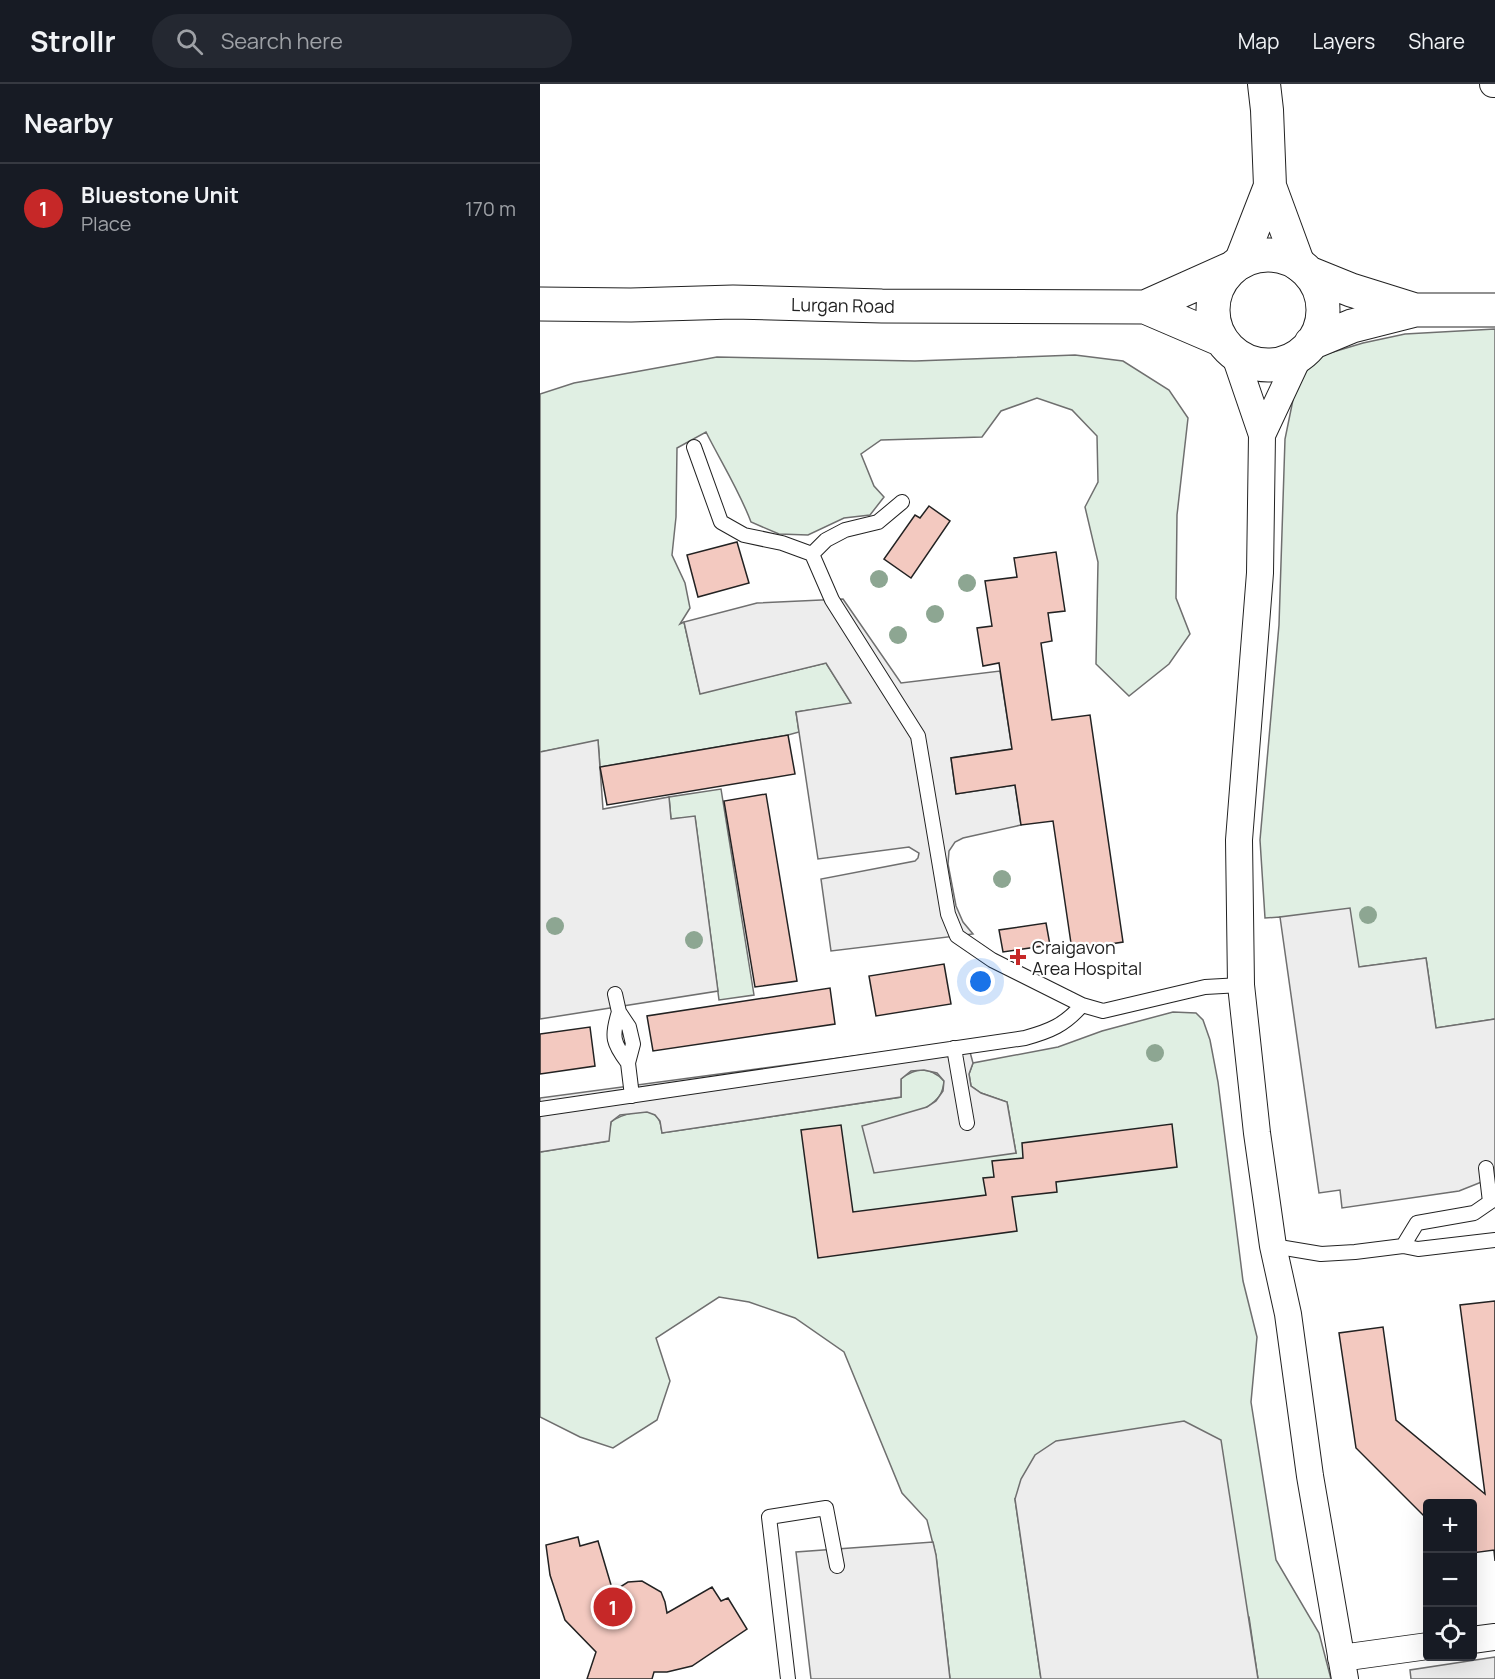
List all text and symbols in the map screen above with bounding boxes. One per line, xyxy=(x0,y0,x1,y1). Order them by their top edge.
search box xyxy=(152,14,572,68)
text: Strollr xyxy=(30,22,116,60)
icon: search xyxy=(173,25,206,58)
text: Search here xyxy=(221,26,343,56)
text: Map xyxy=(1238,27,1279,55)
text: Layers xyxy=(1312,27,1375,55)
text: Share xyxy=(1408,27,1465,55)
text: Nearby xyxy=(24,105,113,141)
text: Bluestone Unit xyxy=(81,180,239,210)
text: 1 xyxy=(39,195,48,222)
text: 170 m xyxy=(465,195,516,222)
text: Place xyxy=(81,210,131,237)
street label: Lurgan Road xyxy=(791,292,895,318)
place label: Craigavon Area Hospital xyxy=(1032,935,1142,980)
marker: Craigavon Area Hospital xyxy=(1009,948,1027,966)
your location xyxy=(966,967,995,996)
map controls xyxy=(1423,1499,1477,1661)
button: + xyxy=(1423,1499,1477,1553)
button: − xyxy=(1423,1553,1477,1607)
pin: 1 xyxy=(594,1584,632,1630)
button: locate xyxy=(1423,1607,1477,1661)

